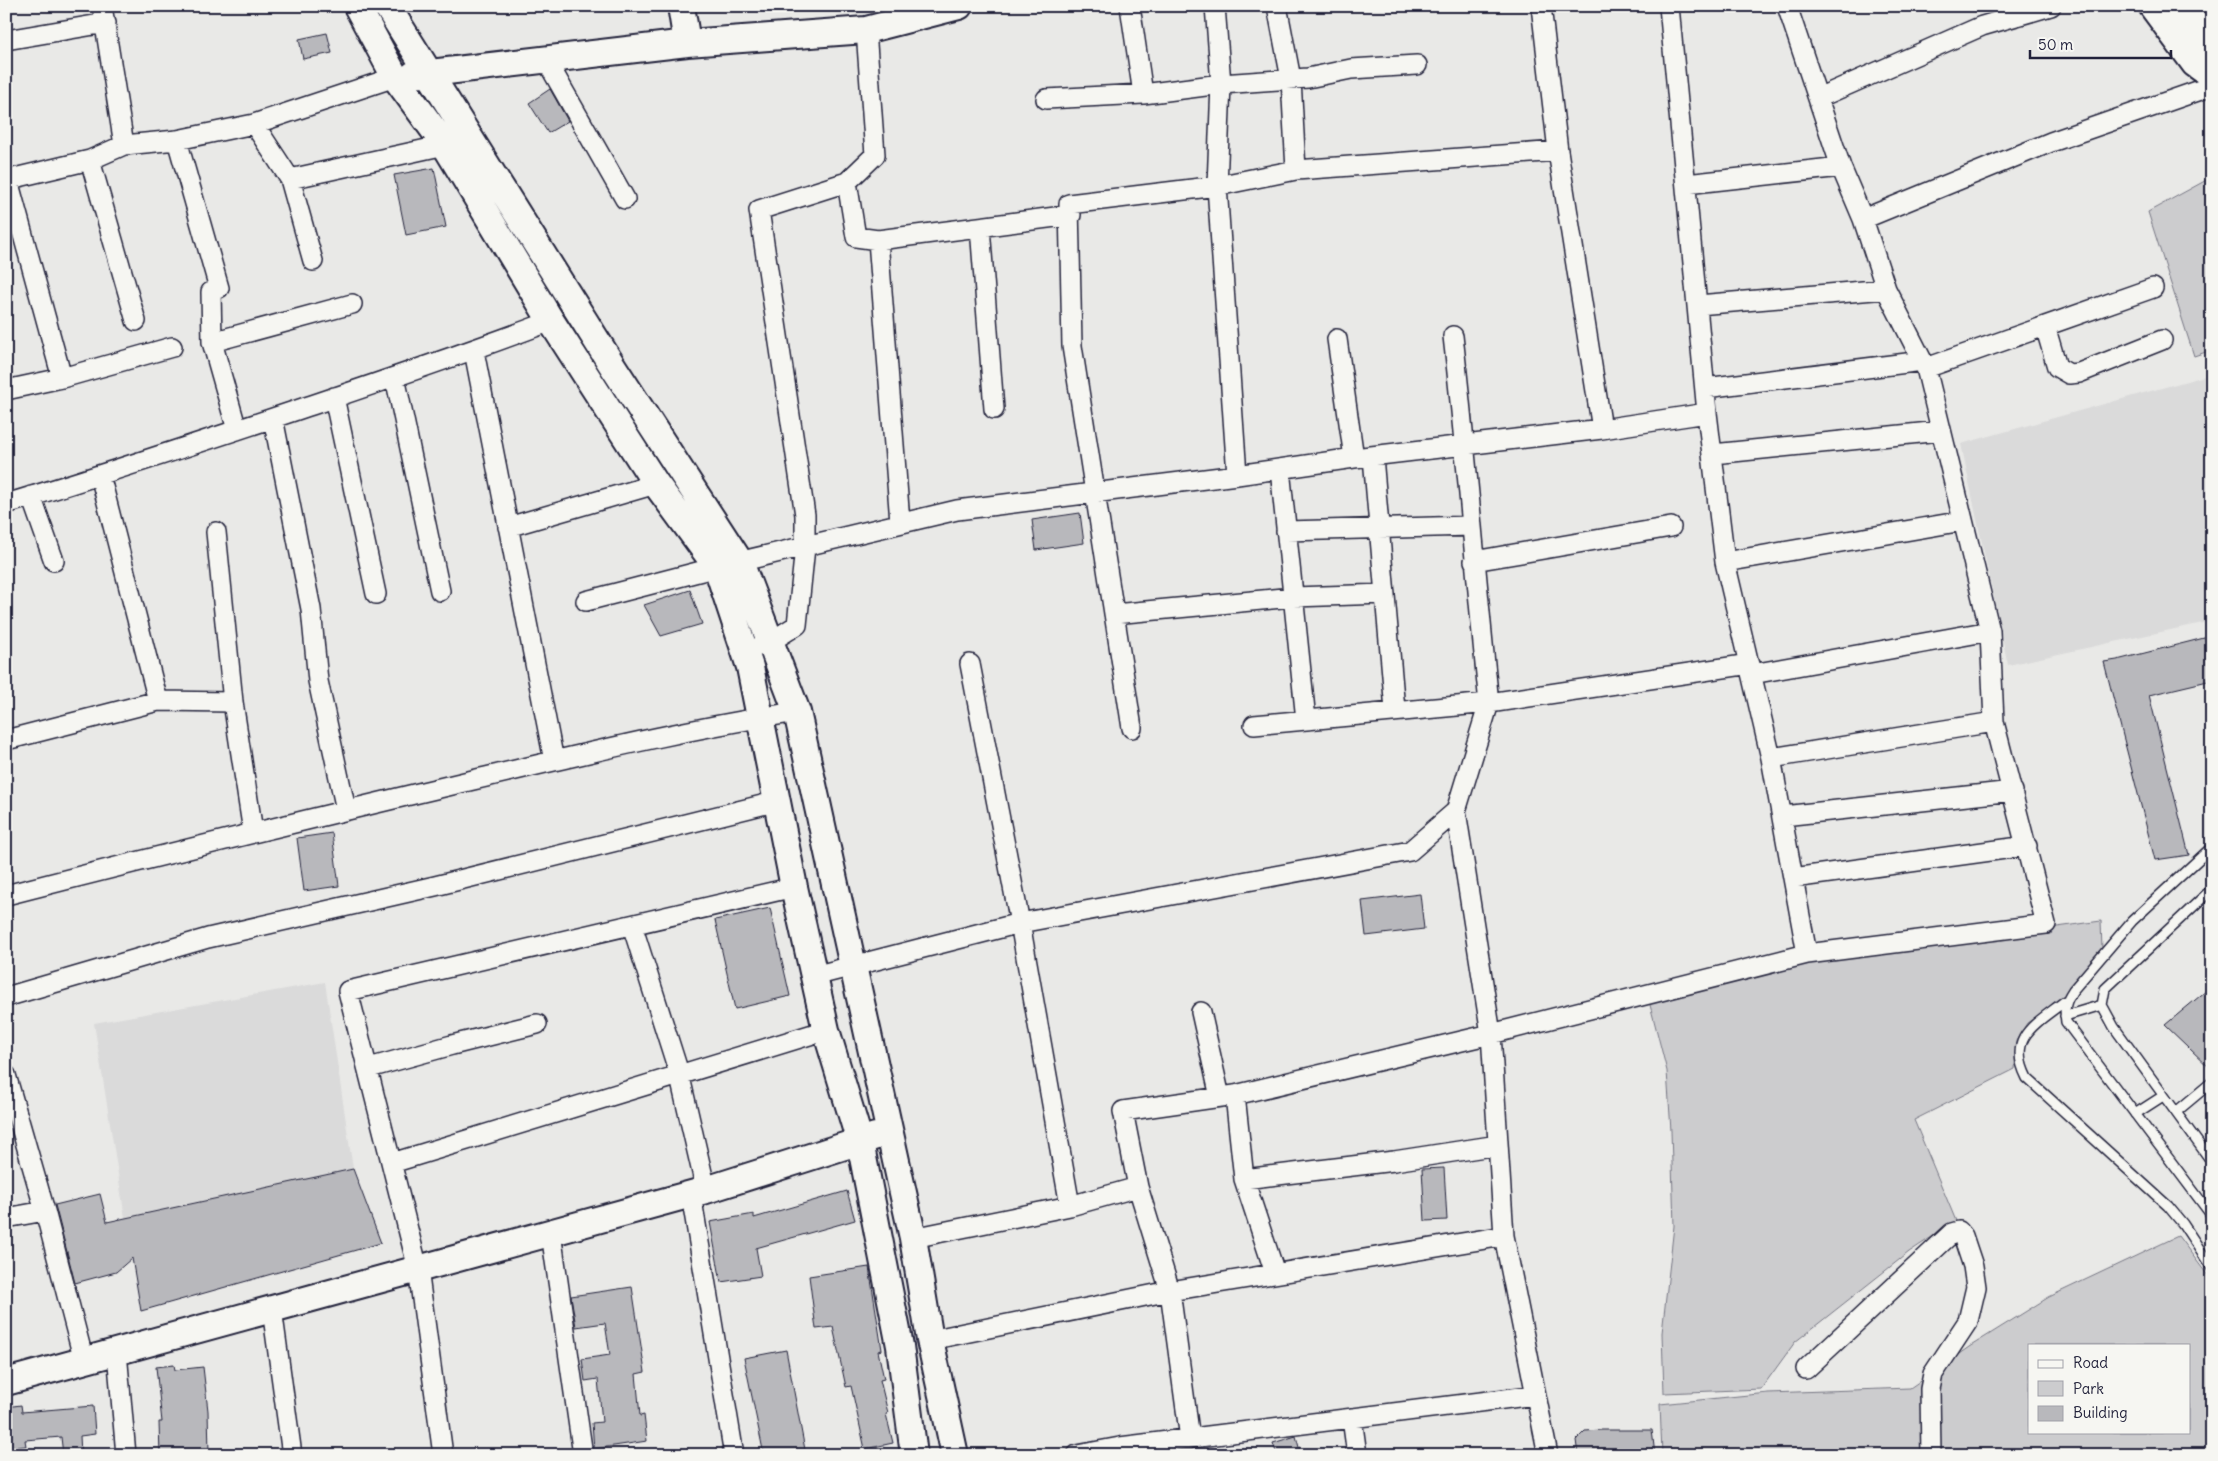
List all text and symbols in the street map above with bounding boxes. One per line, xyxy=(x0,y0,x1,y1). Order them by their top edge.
scale bar xyxy=(2030,28,2172,60)
text: 50 m xyxy=(2038,35,2073,54)
legend xyxy=(2028,1344,2190,1434)
text: Road xyxy=(2073,1353,2108,1372)
text: Park xyxy=(2073,1379,2104,1398)
text: Building xyxy=(2073,1403,2128,1422)

